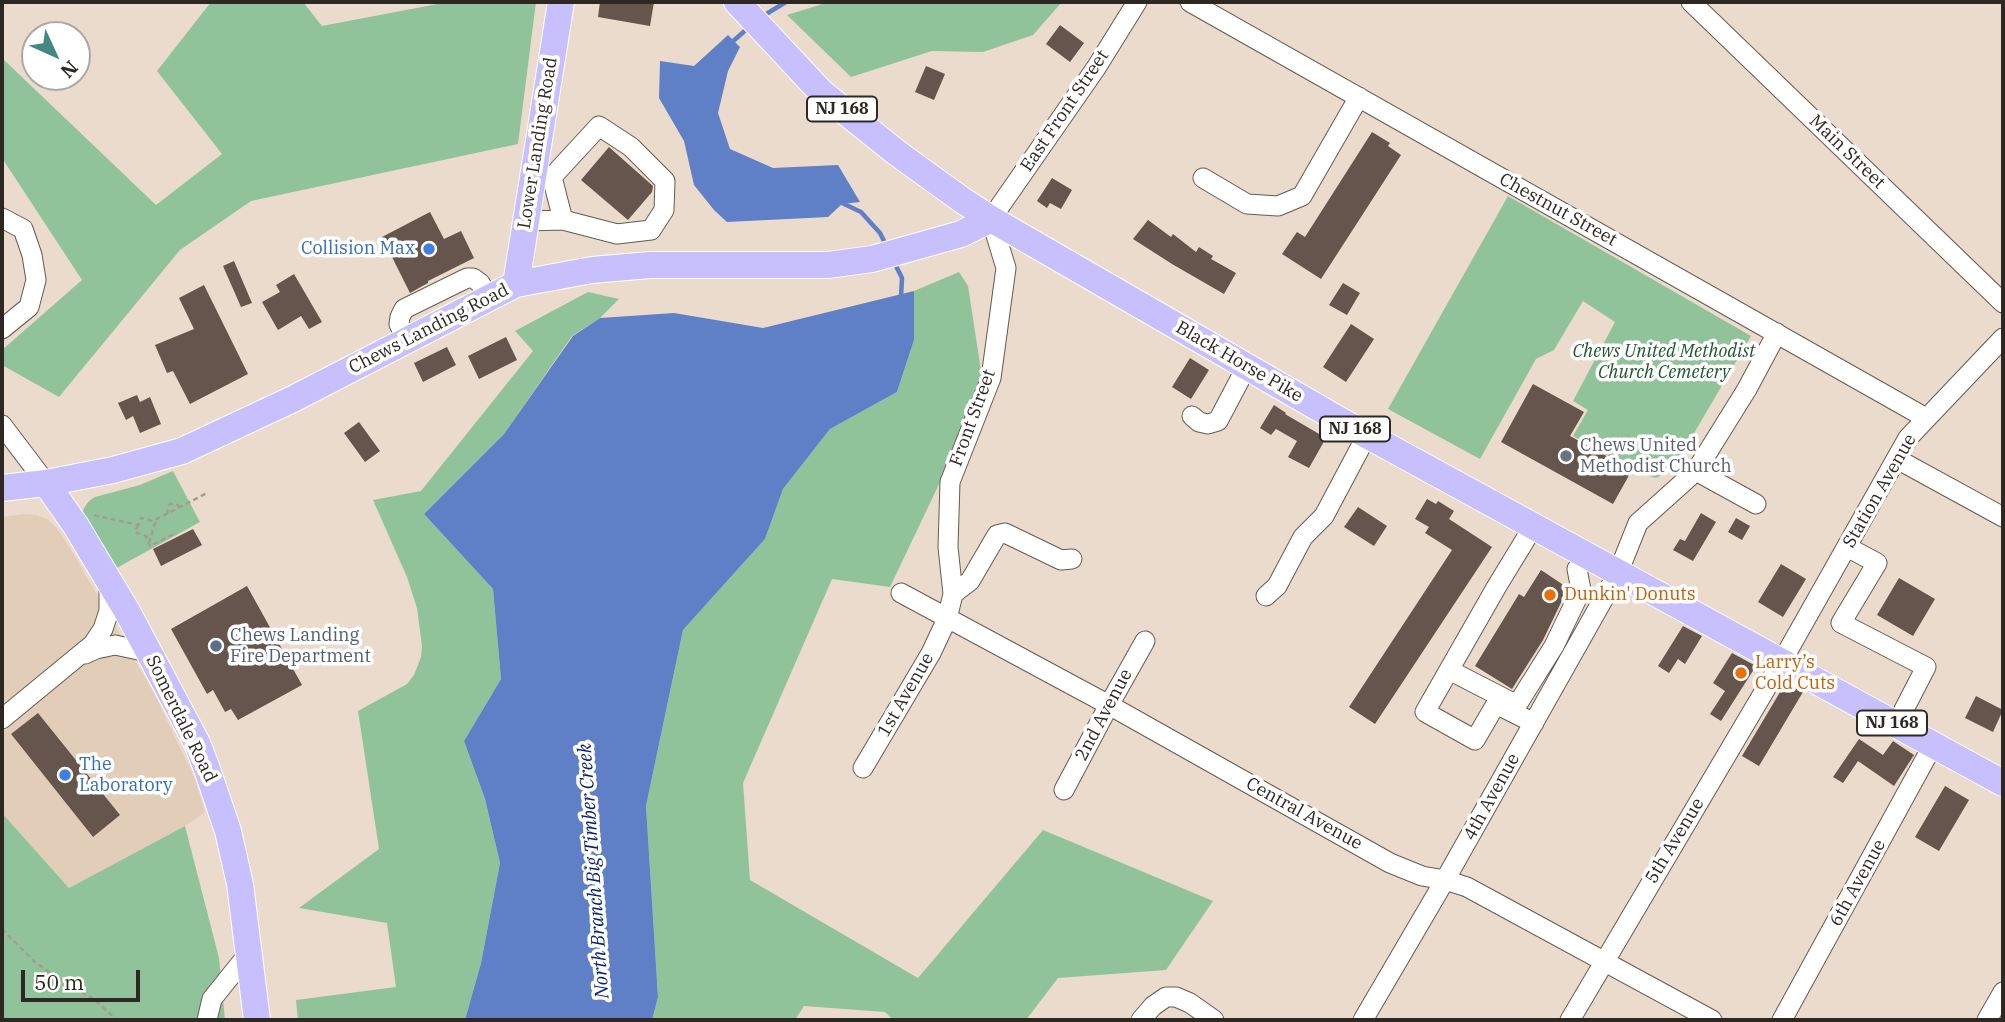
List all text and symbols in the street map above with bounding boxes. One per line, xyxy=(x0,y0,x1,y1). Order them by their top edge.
north arrow xyxy=(21,21,91,91)
street label: East Front Street xyxy=(1016,46,1114,176)
text: N xyxy=(56,56,83,83)
street label: Lower Landing Road xyxy=(514,56,562,230)
road number: NJ 168 xyxy=(807,96,877,122)
street label: Main Street xyxy=(1804,110,1890,194)
street label: Chestnut Street xyxy=(1495,169,1621,251)
place label: Collision Max xyxy=(301,238,415,260)
marker: Collision Max xyxy=(421,241,437,257)
street label: Chews Landing Road xyxy=(345,279,513,379)
street label: Black Horse Pike xyxy=(1172,317,1306,407)
park label: Chews United Methodist Church Cemetery xyxy=(1573,341,1755,384)
street label: Front Street xyxy=(945,367,1001,469)
road number: NJ 168 xyxy=(1320,416,1390,442)
street label: Station Avenue xyxy=(1839,430,1921,552)
place label: Chews United Methodist Church xyxy=(1580,435,1732,478)
marker: Chews United Methodist Church xyxy=(1558,448,1574,464)
place label: Dunkin' Donuts xyxy=(1564,584,1695,606)
marker: Dunkin' Donuts xyxy=(1542,587,1558,603)
place label: Chews Landing Fire Department xyxy=(230,625,371,668)
marker: Chews Landing Fire Department xyxy=(208,638,224,654)
street label: 1st Avenue xyxy=(873,649,939,741)
street label: Somerdale Road xyxy=(141,652,221,786)
place label: Larry’s Cold Cuts xyxy=(1755,652,1835,694)
street label: 2nd Avenue xyxy=(1071,665,1137,765)
marker: Larry’s Cold Cuts xyxy=(1733,665,1749,681)
road number: NJ 168 xyxy=(1857,710,1927,736)
water label: North Branch Big Timber Creek xyxy=(574,743,614,999)
street label: 4th Avenue xyxy=(1459,750,1525,844)
place label: The Laboratory xyxy=(79,754,173,796)
marker: The Laboratory xyxy=(57,767,73,783)
street label: Central Avenue xyxy=(1242,773,1366,855)
street label: 5th Avenue xyxy=(1641,794,1709,888)
street label: 6th Avenue xyxy=(1825,836,1891,930)
scale bar xyxy=(24,956,144,1000)
text: 50 m xyxy=(34,968,84,996)

